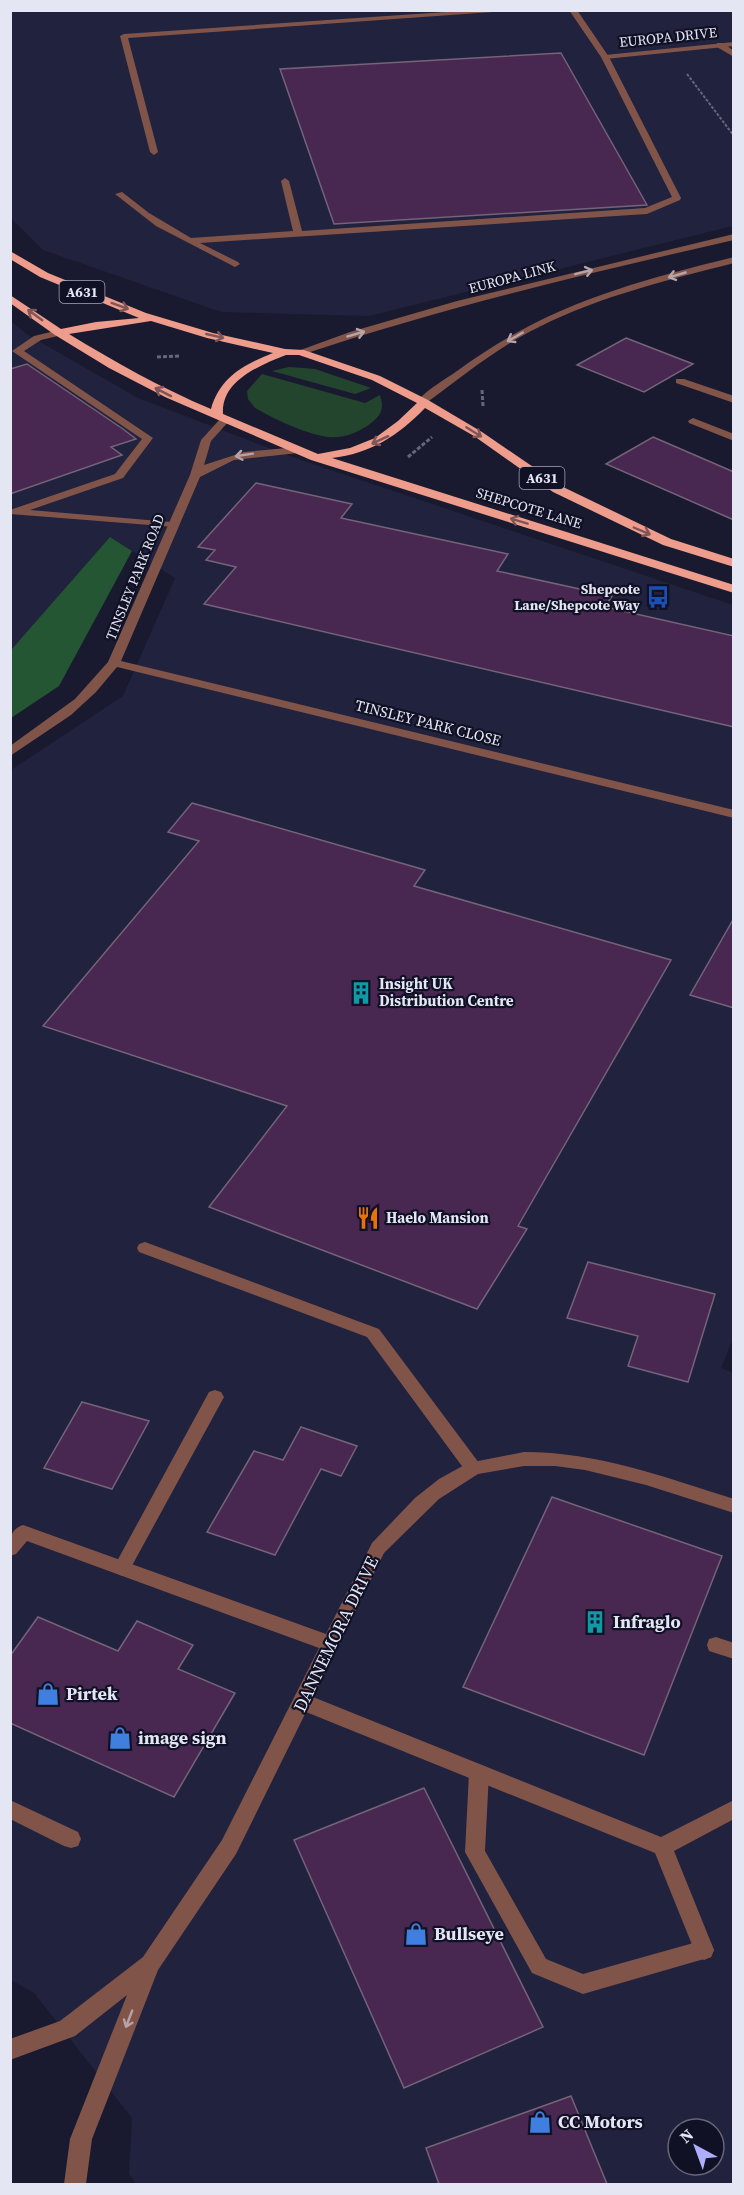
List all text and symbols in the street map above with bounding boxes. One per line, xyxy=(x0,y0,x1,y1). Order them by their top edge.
street label: EUROPA DRIVE xyxy=(618,22,718,52)
street label: EUROPA LINK xyxy=(466,256,558,298)
one-way arrow xyxy=(574,265,593,277)
one-way arrow xyxy=(668,269,687,281)
road number: A631 xyxy=(60,281,104,303)
one-way arrow xyxy=(110,302,128,313)
one-way arrow xyxy=(27,309,43,322)
one-way arrow xyxy=(346,328,365,339)
one-way arrow xyxy=(205,331,224,343)
one-way arrow xyxy=(507,331,524,343)
one-way arrow xyxy=(155,386,172,398)
one-way arrow xyxy=(466,426,483,439)
one-way arrow xyxy=(372,435,390,446)
one-way arrow xyxy=(235,450,255,461)
road number: A631 xyxy=(520,467,564,489)
street label: SHEPCOTE LANE xyxy=(474,482,584,534)
street label: TINSLEY PARK ROAD xyxy=(101,511,169,643)
one-way arrow xyxy=(510,515,529,526)
one-way arrow xyxy=(632,526,651,537)
place label: Shepcote Lane/Shepcote Way xyxy=(514,579,641,615)
bus stop icon: Shepcote Lane/Shepcote Way xyxy=(645,584,671,610)
street label: TINSLEY PARK CLOSE xyxy=(353,694,503,751)
place label: Insight UK Distribution Centre xyxy=(379,973,514,1011)
building icon: Insight UK Distribution Centre xyxy=(348,980,374,1006)
restaurant icon: Haelo Mansion xyxy=(355,1205,381,1231)
place label: Haelo Mansion xyxy=(386,1207,489,1228)
street label: DANNEMORA DRIVE xyxy=(287,1552,384,1716)
building icon: Infraglo xyxy=(582,1609,608,1635)
place label: Infraglo xyxy=(613,1609,681,1634)
shop icon: Pirtek xyxy=(35,1681,61,1707)
place label: Pirtek xyxy=(66,1681,118,1706)
shop icon: image sign xyxy=(107,1725,133,1751)
place label: image sign xyxy=(138,1725,227,1750)
shop icon: Bullseye xyxy=(403,1921,429,1947)
place label: Bullseye xyxy=(434,1921,504,1946)
one-way arrow xyxy=(123,2009,134,2028)
shop icon: CC Motors xyxy=(527,2109,553,2135)
place label: CC Motors xyxy=(558,2109,643,2134)
north arrow xyxy=(666,2117,726,2177)
text: N xyxy=(675,2123,698,2148)

